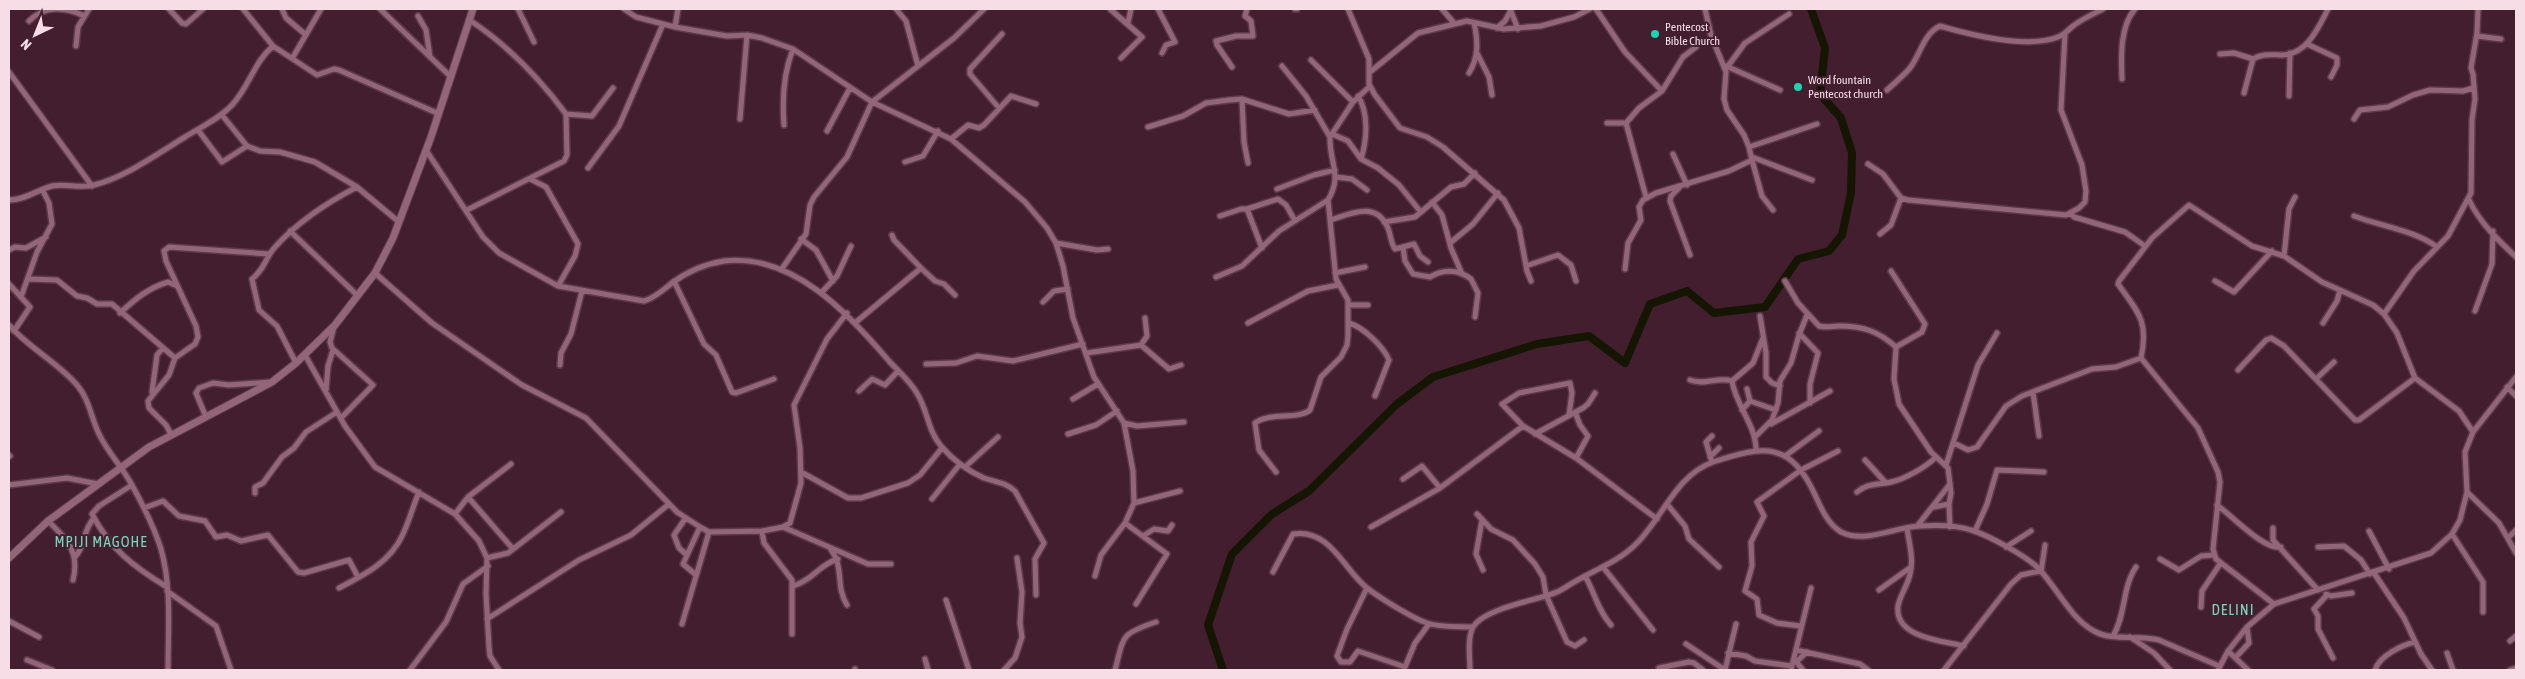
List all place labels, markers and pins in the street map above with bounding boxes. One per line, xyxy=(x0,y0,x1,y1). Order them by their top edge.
place label: Pentecost Bible Church xyxy=(1665,20,1720,48)
marker: Pentecost Bible Church xyxy=(1649,28,1661,40)
place label: Word fountain Pentecost church xyxy=(1808,73,1883,101)
marker: Word fountain Pentecost church xyxy=(1792,81,1804,93)

